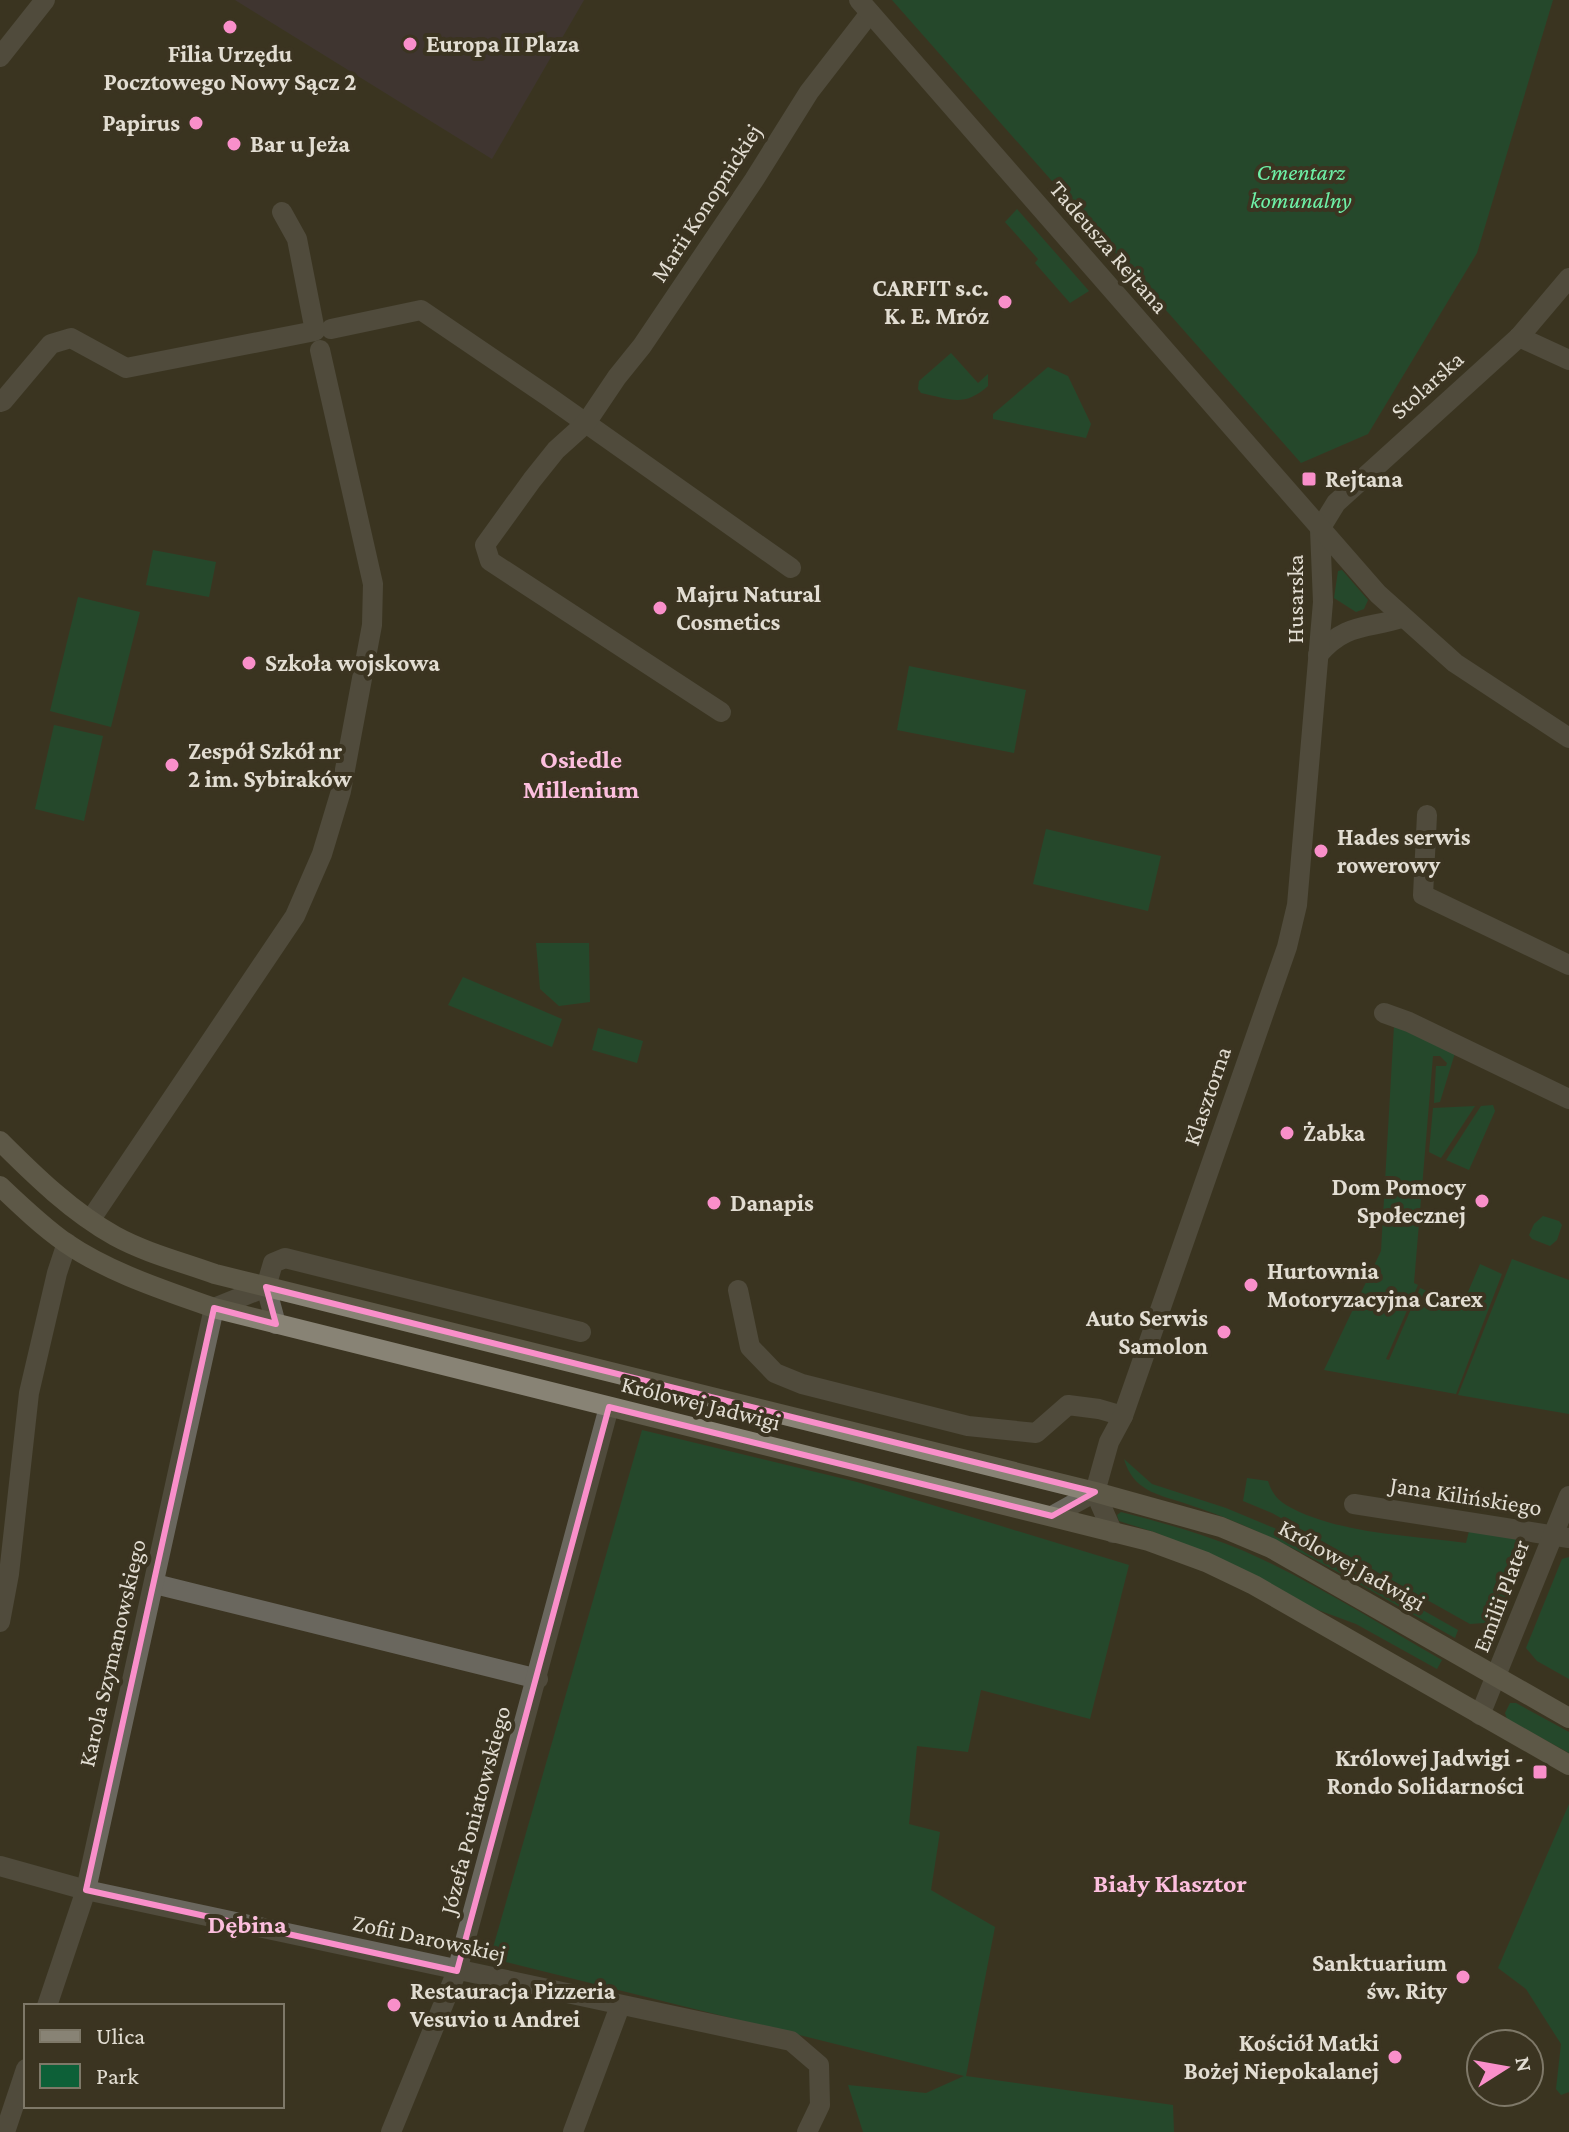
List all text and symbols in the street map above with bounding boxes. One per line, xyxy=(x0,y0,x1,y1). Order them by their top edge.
marker: Filia Urzędu Pocztowego Nowy Sącz 2 xyxy=(221,18,239,36)
place label: Europa II Plaza xyxy=(426,30,580,57)
marker: Europa II Plaza xyxy=(401,35,419,53)
place label: Filia Urzędu Pocztowego Nowy Sącz 2 xyxy=(104,40,356,95)
place label: Papirus xyxy=(102,109,180,136)
marker: Papirus xyxy=(187,114,205,132)
street label: Marii Konopnickiej xyxy=(645,119,767,287)
place label: Bar u Jeża xyxy=(250,130,350,157)
marker: Bar u Jeża xyxy=(225,135,243,153)
park label: Cmentarz komunalny xyxy=(1250,158,1352,213)
street label: Tadeusza Rejtana xyxy=(1044,175,1174,318)
place label: CARFIT s.c. K. E. Mróz xyxy=(872,274,989,329)
marker: CARFIT s.c. K. E. Mróz xyxy=(996,293,1014,311)
street label: Stolarska xyxy=(1385,345,1469,424)
place label: Rejtana xyxy=(1325,465,1403,493)
marker: Rejtana xyxy=(1300,470,1318,488)
street label: Husarska xyxy=(1281,554,1308,644)
place label: Majru Natural Cosmetics xyxy=(676,580,821,635)
marker: Majru Natural Cosmetics xyxy=(651,599,669,617)
place label: Szkoła wojskowa xyxy=(265,649,440,677)
marker: Szkoła wojskowa xyxy=(240,654,258,672)
place label: Zespół Szkół nr 2 im. Sybiraków xyxy=(188,737,353,792)
district label: Osiedle Millenium xyxy=(523,745,639,804)
marker: Zespół Szkół nr 2 im. Sybiraków xyxy=(163,756,181,774)
place label: Hades serwis rowerowy xyxy=(1337,823,1471,878)
marker: Hades serwis rowerowy xyxy=(1312,842,1330,860)
street label: Klasztorna xyxy=(1177,1043,1236,1149)
place label: Żabka xyxy=(1303,1119,1366,1146)
marker: Żabka xyxy=(1278,1124,1296,1142)
place label: Dom Pomocy Społecznej xyxy=(1331,1173,1466,1229)
place label: Danapis xyxy=(730,1189,814,1216)
marker: Dom Pomocy Społecznej xyxy=(1473,1192,1491,1210)
marker: Danapis xyxy=(705,1194,723,1212)
place label: Hurtownia Motoryzacyjna Carex xyxy=(1267,1257,1484,1313)
marker: Hurtownia Motoryzacyjna Carex xyxy=(1242,1276,1260,1294)
place label: Auto Serwis Samolon xyxy=(1085,1304,1208,1359)
marker: Auto Serwis Samolon xyxy=(1215,1323,1233,1341)
street label: Królowej Jadwigi xyxy=(619,1370,783,1435)
street label: Jana Kilińskiego xyxy=(1386,1470,1544,1521)
street label: Królowej Jadwigi xyxy=(1274,1513,1430,1616)
street label: Emilii Plater xyxy=(1467,1535,1534,1656)
street label: Karola Szymanowskiego xyxy=(72,1537,151,1769)
street label: Józefa Poniatowskiego xyxy=(433,1703,515,1919)
place label: Królowej Jadwigi - Rondo Solidarności xyxy=(1327,1744,1524,1799)
marker: Królowej Jadwigi - Rondo Solidarności xyxy=(1531,1763,1549,1781)
district label: Biały Klasztor xyxy=(1093,1869,1247,1898)
street label: Zofii Darowskiej xyxy=(350,1908,508,1967)
district label: Dębina xyxy=(207,1910,287,1939)
place label: Sanktuarium św. Rity xyxy=(1312,1949,1448,2004)
marker: Sanktuarium św. Rity xyxy=(1454,1968,1472,1986)
place label: Restauracja Pizzeria Vesuvio u Andrei xyxy=(409,1977,616,2032)
marker: Restauracja Pizzeria Vesuvio u Andrei xyxy=(385,1996,403,2014)
legend xyxy=(24,2004,284,2108)
text: Ulica xyxy=(96,2022,145,2049)
north arrow xyxy=(1465,2028,1545,2108)
place label: Kościół Matki Bożej Niepokalanej xyxy=(1184,2029,1379,2085)
marker: Kościół Matki Bożej Niepokalanej xyxy=(1386,2048,1404,2066)
text: N xyxy=(1510,2055,1538,2074)
text: Park xyxy=(96,2062,139,2089)

